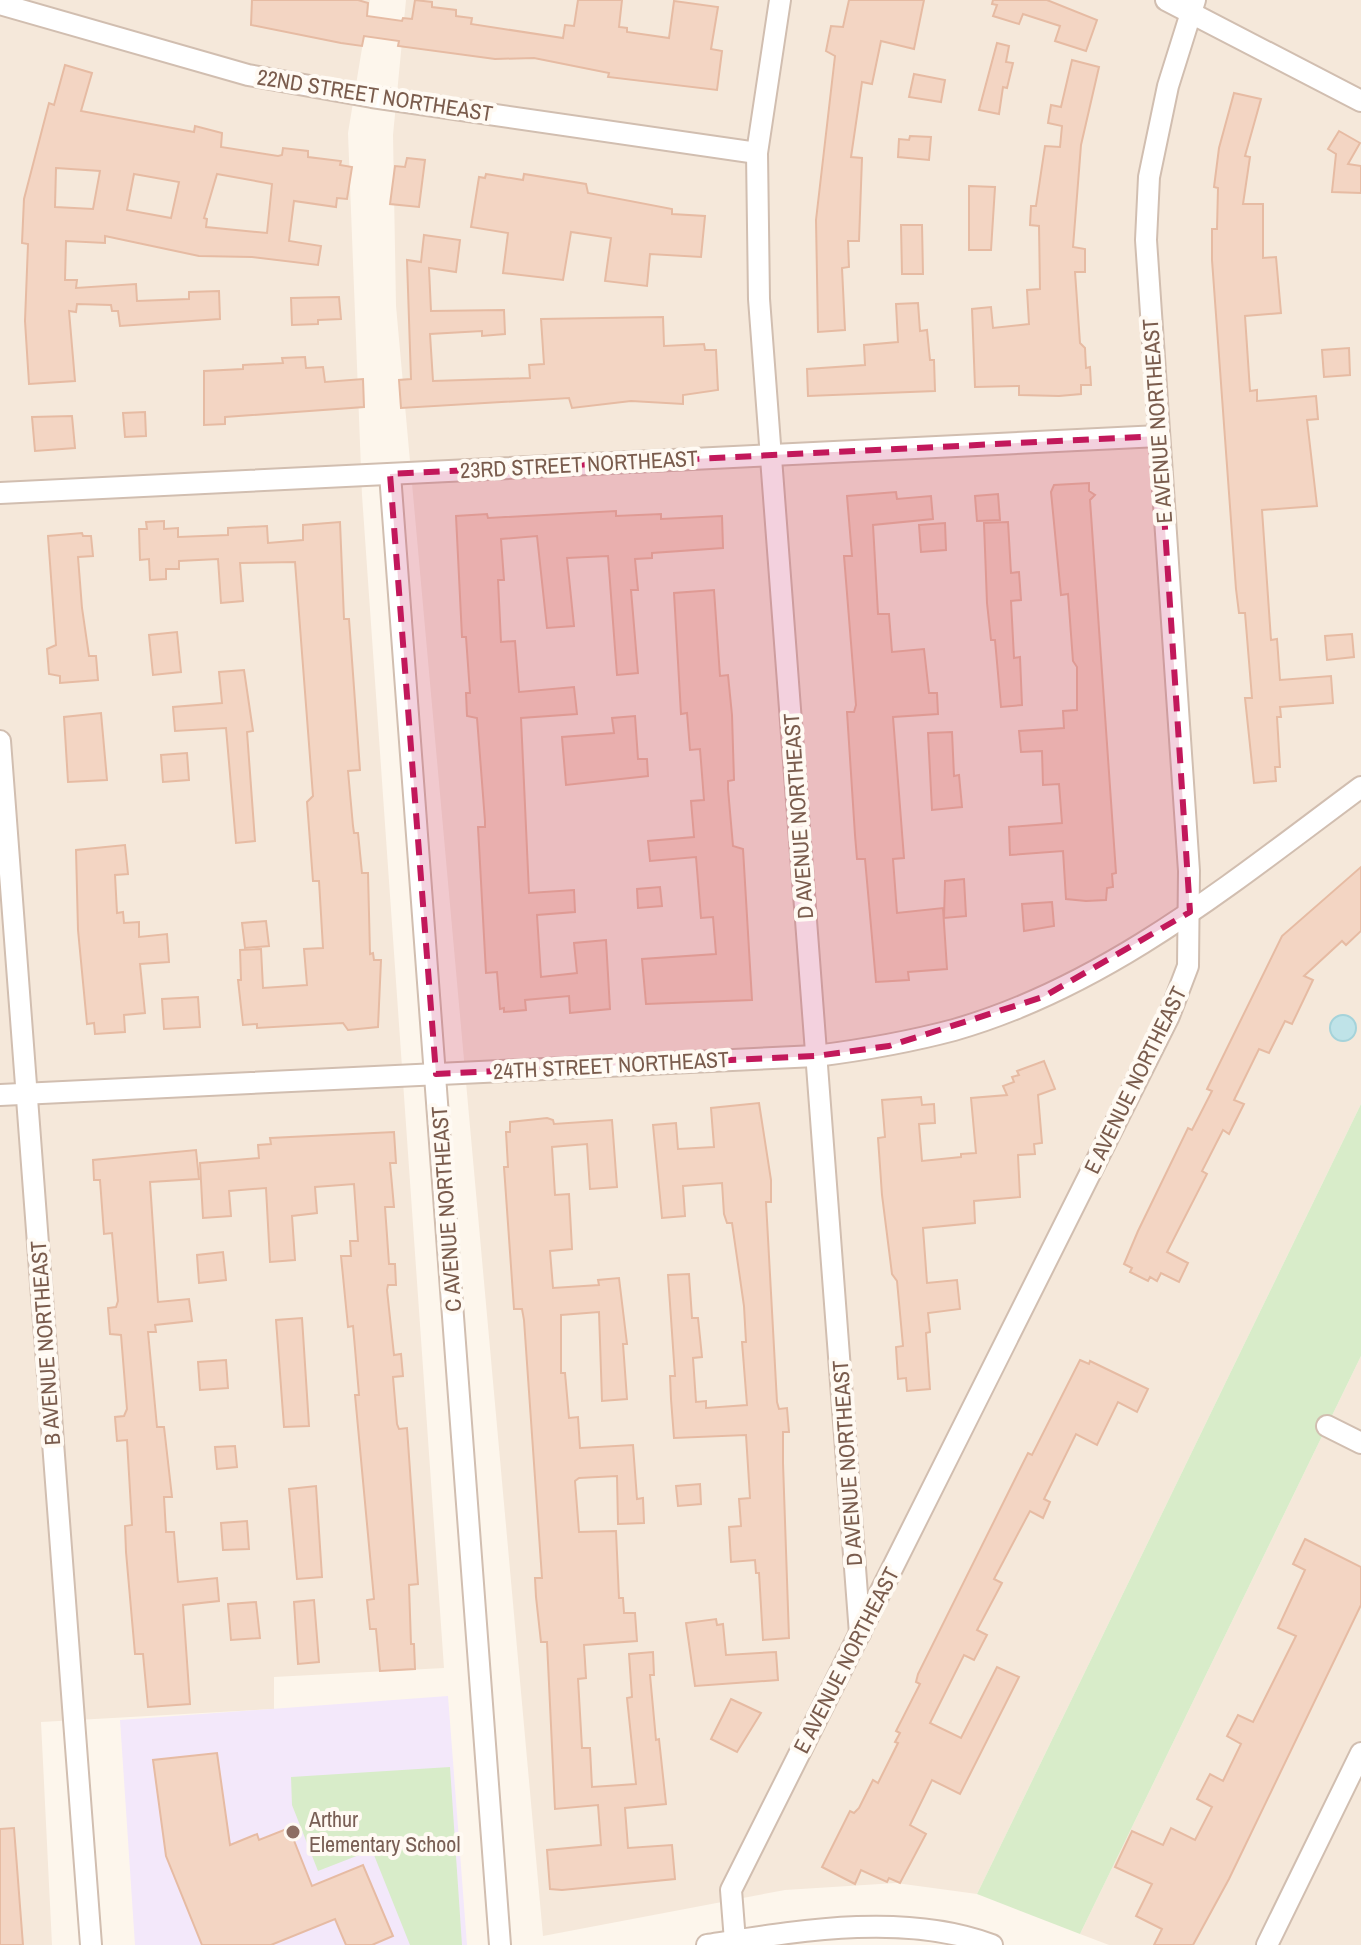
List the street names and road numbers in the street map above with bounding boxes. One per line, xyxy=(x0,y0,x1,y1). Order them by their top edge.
street label: 22ND STREET NORTHEAST xyxy=(255,62,495,128)
street label: E AVENUE NORTHEAST xyxy=(1135,318,1179,524)
street label: 23RD STREET NORTHEAST xyxy=(459,443,699,485)
street label: D AVENUE NORTHEAST xyxy=(776,712,820,920)
street label: E AVENUE NORTHEAST xyxy=(1077,981,1193,1179)
street label: 24TH STREET NORTHEAST xyxy=(492,1044,730,1086)
street label: C AVENUE NORTHEAST xyxy=(424,1105,468,1313)
street label: B AVENUE NORTHEAST xyxy=(23,1240,67,1446)
street label: D AVENUE NORTHEAST xyxy=(825,1359,869,1567)
street label: E AVENUE NORTHEAST xyxy=(786,1562,906,1758)

